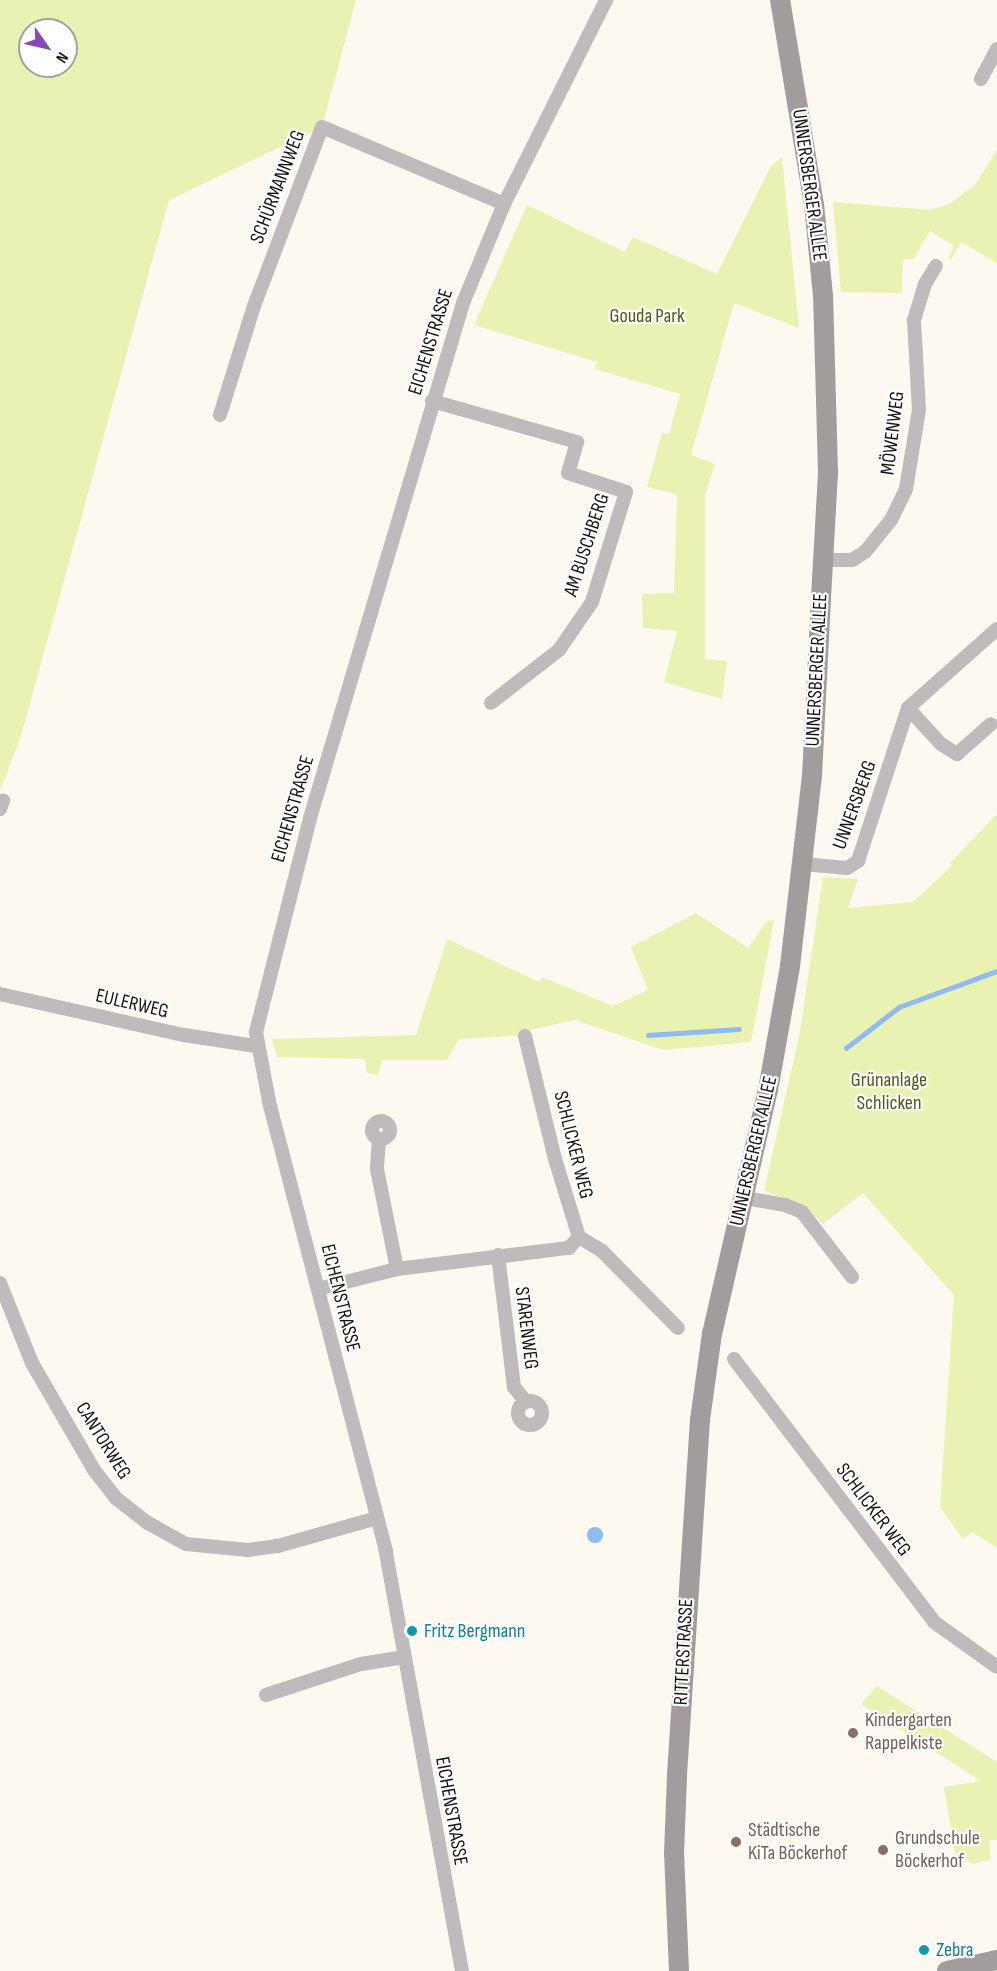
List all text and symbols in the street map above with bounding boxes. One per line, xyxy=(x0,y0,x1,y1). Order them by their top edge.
north arrow xyxy=(18,18,78,78)
text: N xyxy=(51,48,72,66)
street label: UNNERSBERGER ALLEE xyxy=(786,108,832,262)
street label: SCHÜRMANNWEG xyxy=(245,127,311,247)
street label: EICHENSTRASSE xyxy=(403,286,459,398)
park label: Gouda Park xyxy=(609,304,685,328)
street label: MÖWENWEG xyxy=(876,390,910,476)
street label: AM BUSCHBERG xyxy=(559,490,615,600)
street label: UNNERSBERGER ALLEE xyxy=(801,593,833,747)
street label: EICHENSTRASSE xyxy=(266,753,320,865)
street label: UNNERSBERG xyxy=(828,757,882,853)
street label: EULERWEG xyxy=(93,984,171,1024)
park label: Grünanlage Schlicken xyxy=(851,1068,927,1115)
street label: UNNERSBERGER ALLEE xyxy=(725,1074,783,1228)
street label: SCHLICKER WEG xyxy=(548,1089,598,1201)
street label: EICHENSTRASSE xyxy=(315,1242,365,1354)
street label: STARENWEG xyxy=(509,1285,543,1371)
street label: CANTORWEG xyxy=(70,1398,136,1484)
street label: SCHLICKER WEG xyxy=(830,1459,916,1561)
street label: RITTERSTRASSE xyxy=(669,1598,699,1706)
place label: Fritz Bergmann xyxy=(424,1619,525,1643)
marker: Fritz Bergmann xyxy=(405,1624,419,1638)
place label: Kindergarten Rappelkiste xyxy=(865,1709,952,1756)
marker: Kindergarten Rappelkiste xyxy=(846,1726,860,1740)
street label: EICHENSTRASSE xyxy=(430,1755,472,1867)
place label: Städtische KiTa Böckerhof xyxy=(748,1818,847,1865)
place label: Grundschule Böckerhof xyxy=(895,1826,980,1873)
marker: Städtische KiTa Böckerhof xyxy=(729,1835,743,1849)
marker: Grundschule Böckerhof xyxy=(876,1843,890,1857)
place label: Zebra xyxy=(936,1938,973,1962)
marker: Zebra xyxy=(917,1943,931,1957)

